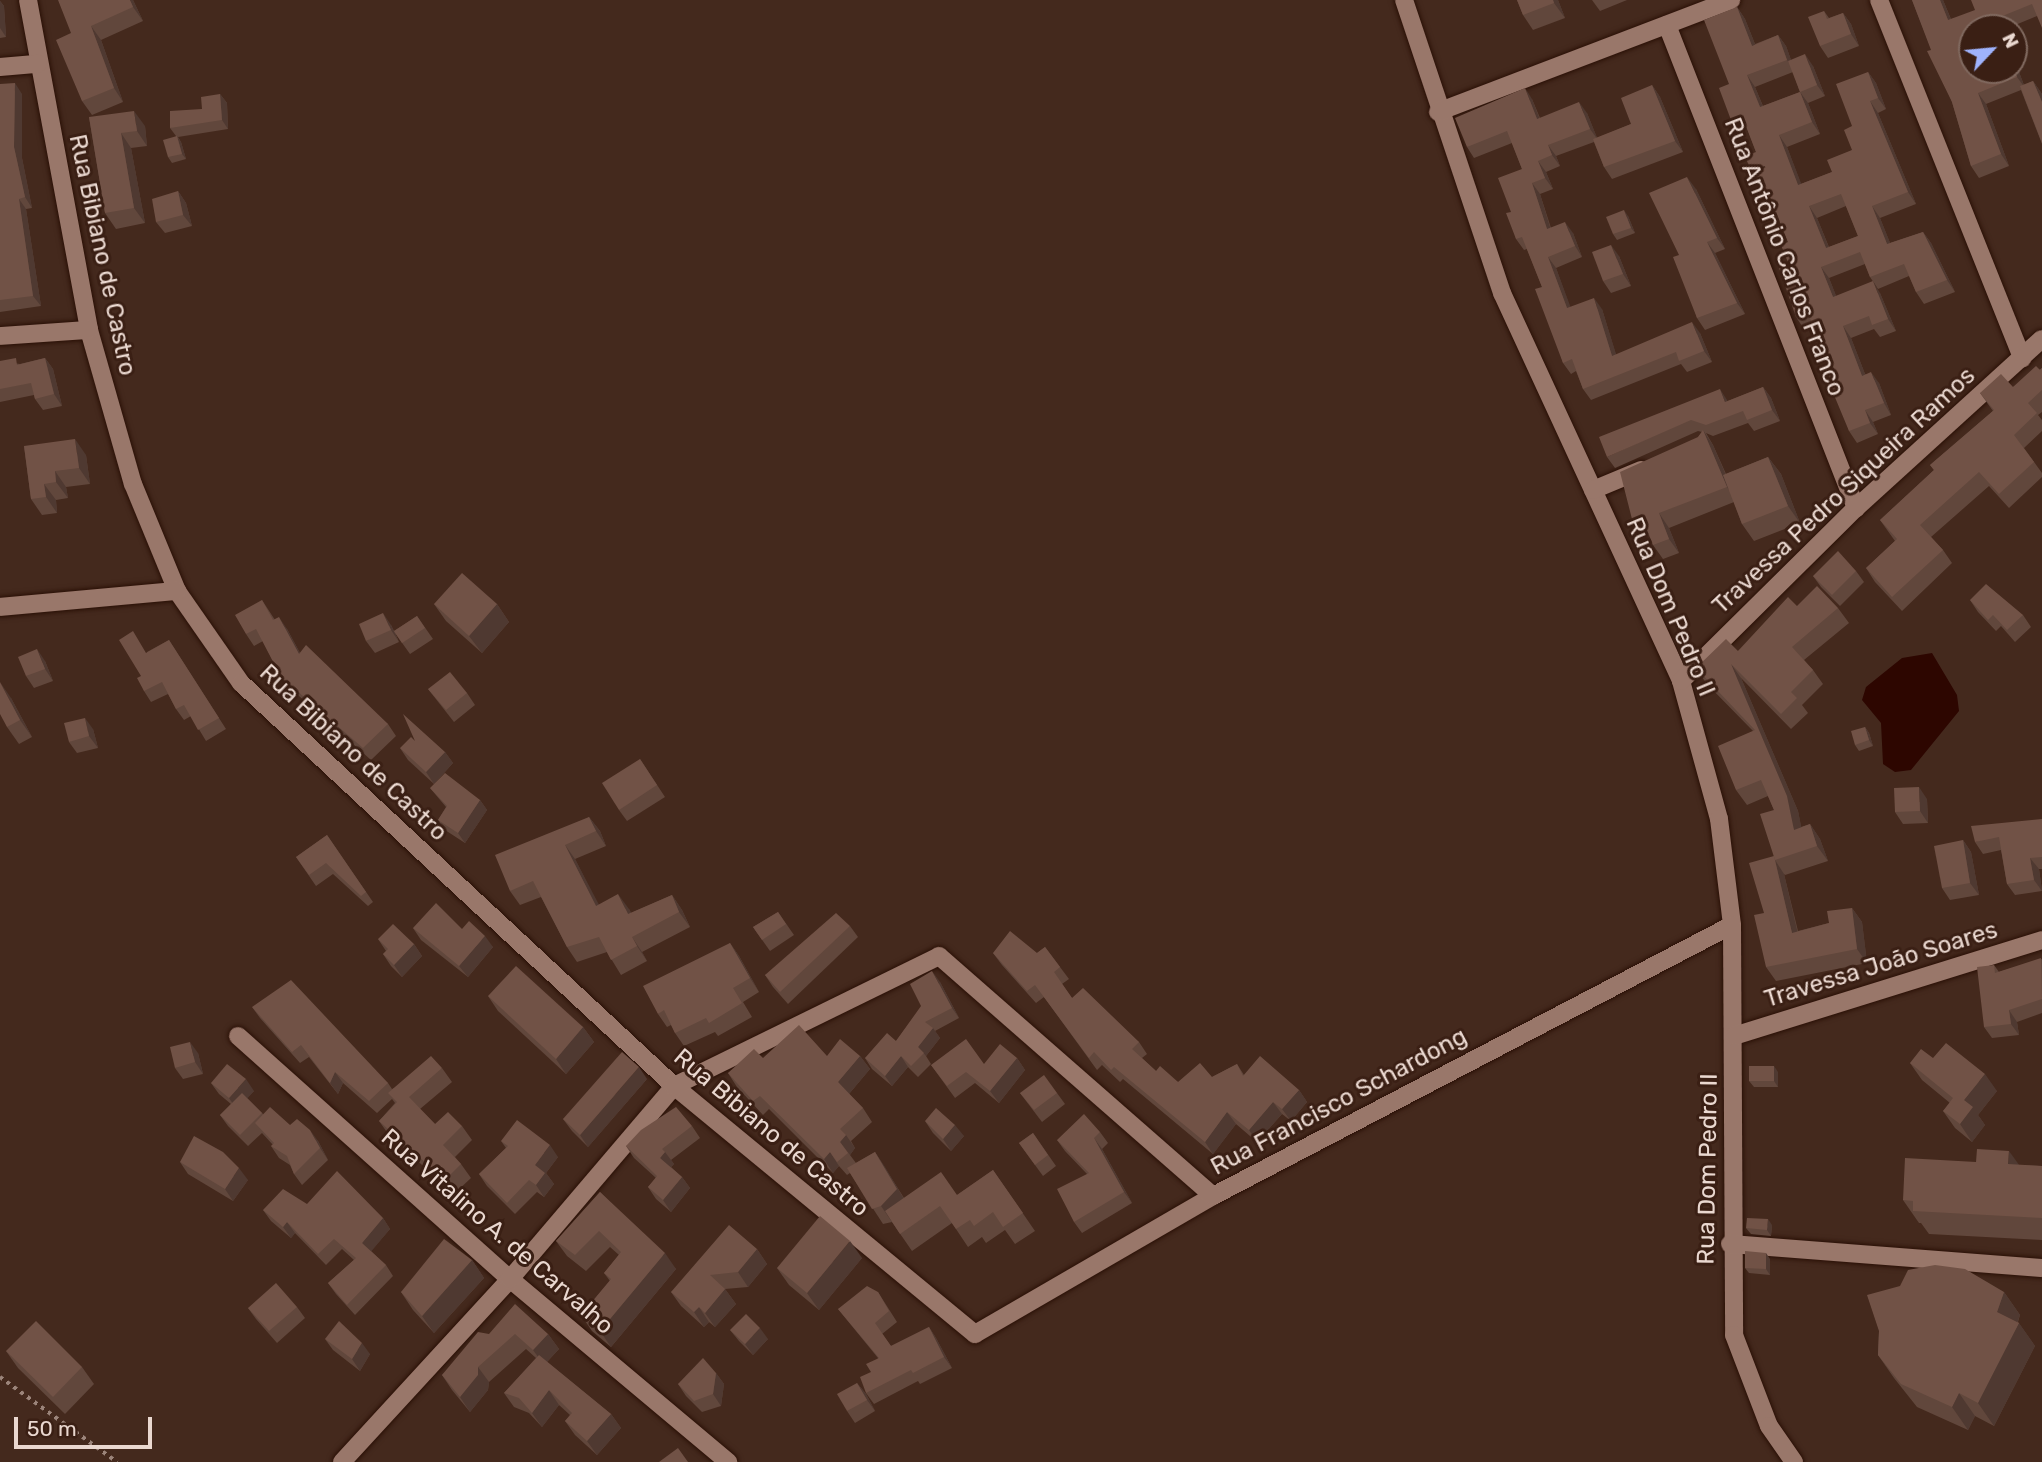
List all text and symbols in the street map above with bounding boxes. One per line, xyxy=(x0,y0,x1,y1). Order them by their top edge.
north arrow xyxy=(1958,14,2028,84)
text: N xyxy=(1997,29,2024,52)
street label: Rua Antônio Carlos Franco xyxy=(1717,113,1851,401)
street label: Rua Bibiano de Castro xyxy=(62,132,142,378)
street label: Travessa Pedro Siqueira Ramos xyxy=(1707,362,1981,620)
street label: Rua Dom Pedro II xyxy=(1619,513,1721,701)
street label: Rua Bibiano de Castro xyxy=(253,659,453,847)
street label: Travessa João Soares xyxy=(1761,916,2001,1014)
street label: Rua Francisco Schardong xyxy=(1206,1022,1472,1182)
street label: Rua Bibiano de Castro xyxy=(668,1043,874,1223)
street label: Rua Dom Pedro II xyxy=(1692,1073,1724,1265)
street label: Rua Vitalino A. de Carvalho xyxy=(375,1123,619,1341)
scale bar xyxy=(18,1402,156,1446)
text: 50 m xyxy=(27,1416,77,1441)

